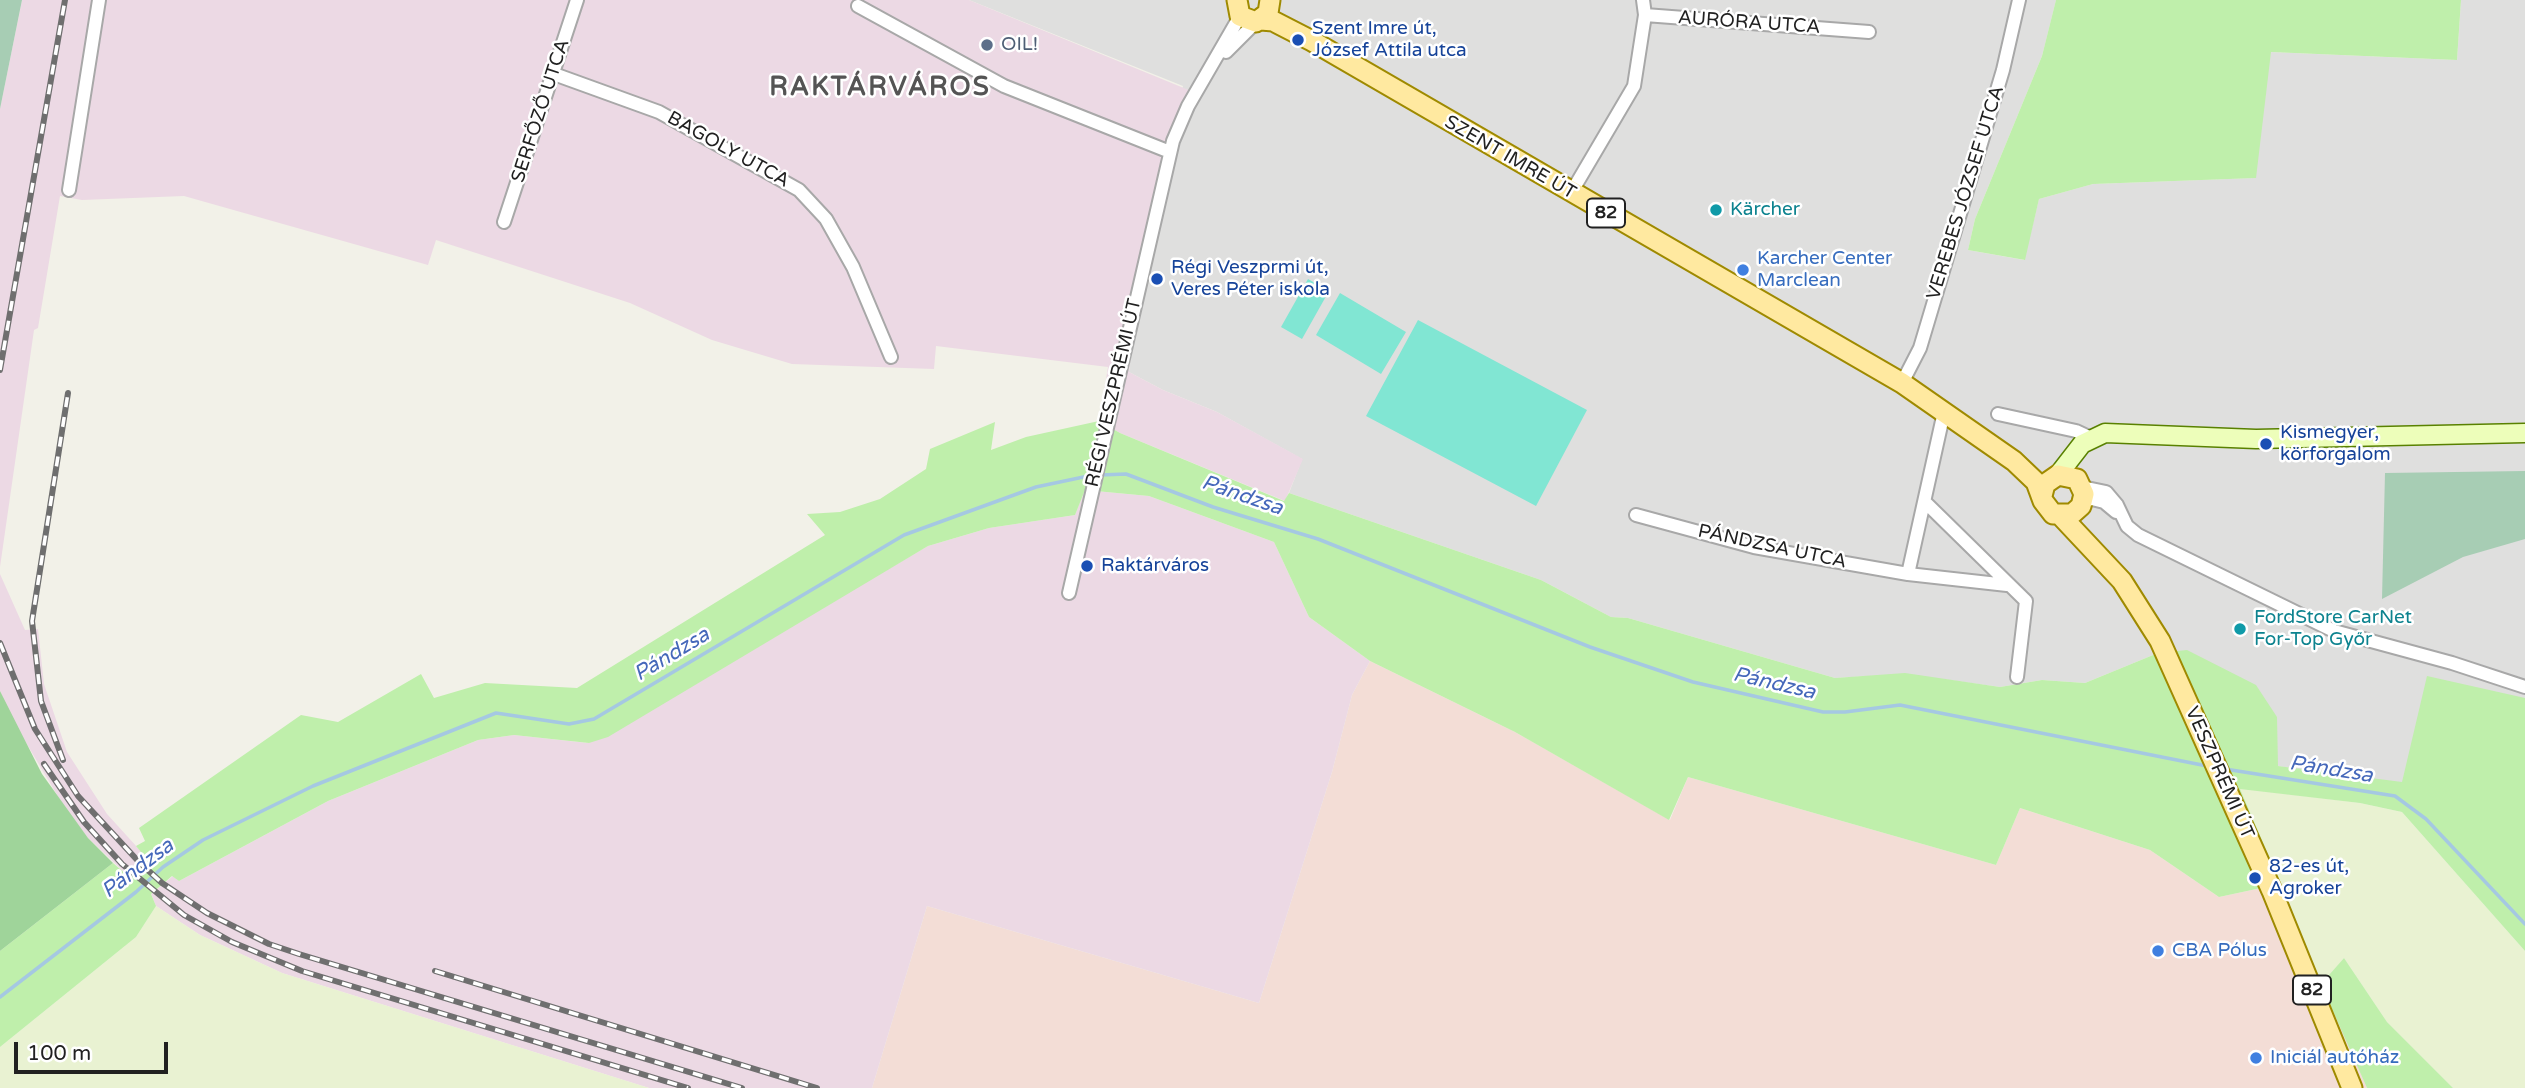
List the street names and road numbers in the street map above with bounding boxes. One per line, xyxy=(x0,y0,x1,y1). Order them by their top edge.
street label: AURÓRA UTCA xyxy=(1677,7,1821,39)
street label: SERFŐZŐ UTCA xyxy=(507,36,575,186)
street label: VEREBES JÓZSEF UTCA xyxy=(1923,83,2009,303)
street label: BAGOLY UTCA xyxy=(663,107,793,193)
street label: SZENT IMRE ÚT xyxy=(1440,111,1580,205)
road number: 82 xyxy=(1587,198,1625,228)
street label: RÉGI VESZPRÉMI ÚT xyxy=(1081,297,1147,489)
street label: PÁNDZSA UTCA xyxy=(1696,520,1848,574)
street label: VESZPRÉMI ÚT xyxy=(2180,703,2258,843)
road number: 82 xyxy=(2293,975,2331,1004)

